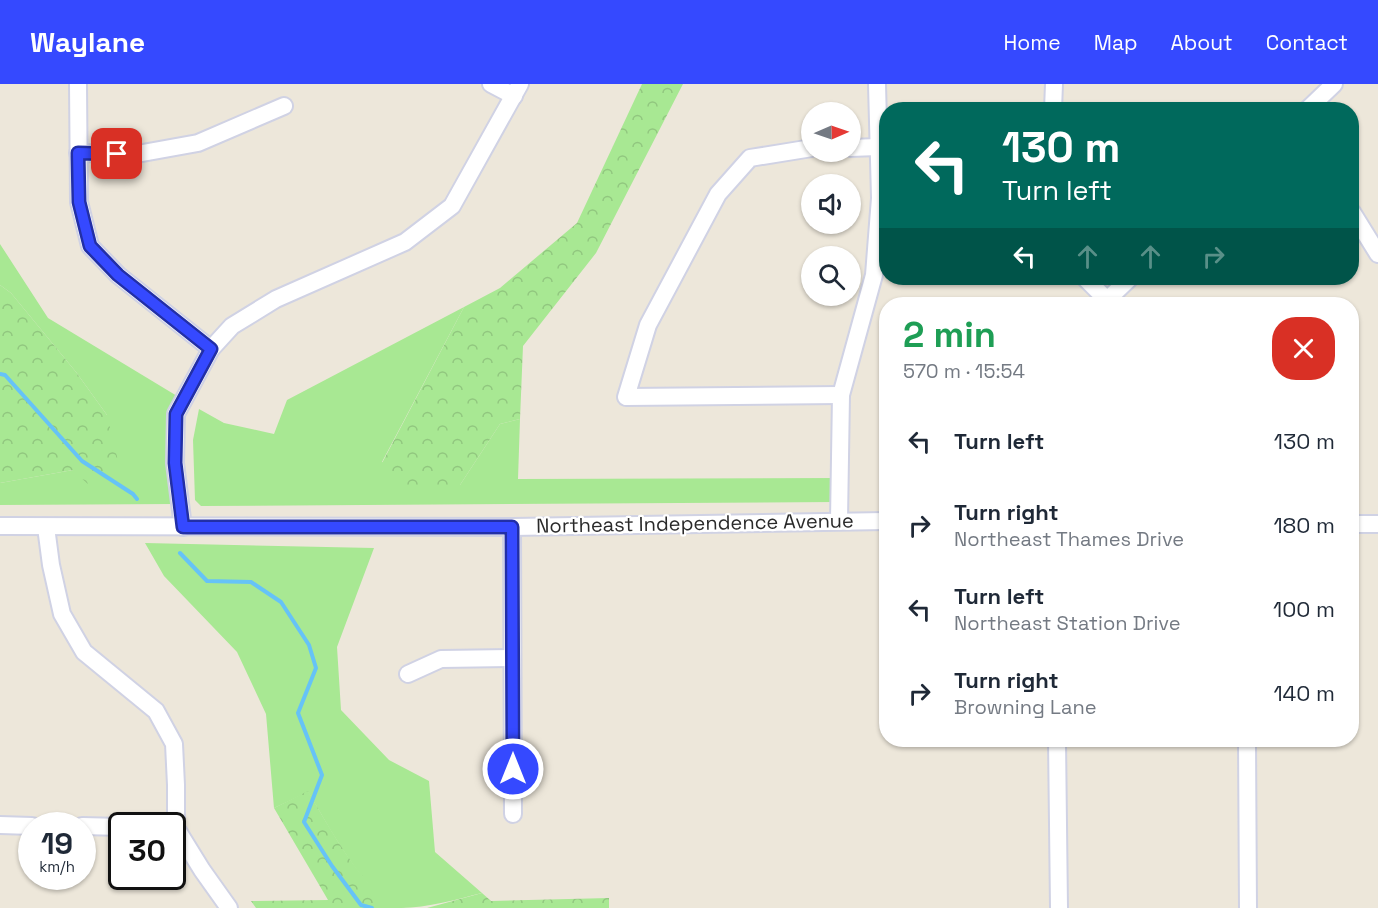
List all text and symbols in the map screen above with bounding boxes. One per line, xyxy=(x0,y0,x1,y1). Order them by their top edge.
text: Waylane xyxy=(30,24,145,60)
text: Home xyxy=(1003,29,1061,56)
text: Map xyxy=(1094,29,1138,56)
text: About xyxy=(1171,29,1233,56)
text: Contact xyxy=(1266,29,1348,56)
north arrow xyxy=(801,102,861,162)
map controls xyxy=(801,102,861,306)
text: 130 m xyxy=(1002,121,1120,174)
icon: left xyxy=(903,126,981,204)
pin xyxy=(91,128,142,179)
icon: arrive xyxy=(100,137,133,170)
text: Turn left xyxy=(1002,173,1112,208)
button: sound xyxy=(801,174,861,234)
icon: left xyxy=(1008,240,1041,273)
icon: ahead xyxy=(1071,240,1104,273)
icon: ahead xyxy=(1134,240,1167,273)
icon: right xyxy=(1197,240,1230,273)
button: search xyxy=(801,246,861,306)
text: 2 min xyxy=(903,312,996,358)
button: close xyxy=(1272,317,1335,380)
text: 570 m · 15:54 xyxy=(903,358,1025,384)
icon: left xyxy=(903,425,936,458)
text: Turn left xyxy=(954,427,1044,455)
text: 130 m xyxy=(1274,427,1335,455)
text: Turn right xyxy=(954,498,1059,526)
street label: Northeast Independence Avenue xyxy=(536,507,854,539)
icon: right xyxy=(903,509,936,542)
text: 180 m xyxy=(1273,511,1335,539)
text: Northeast Thames Drive xyxy=(954,526,1184,552)
text: Turn left xyxy=(954,582,1044,610)
icon: left xyxy=(903,593,936,626)
text: 100 m xyxy=(1273,595,1335,623)
text: Northeast Station Drive xyxy=(954,610,1181,636)
text: Turn right xyxy=(954,666,1059,694)
icon: right xyxy=(903,677,936,710)
text: 140 m xyxy=(1273,679,1335,707)
text: Browning Lane xyxy=(954,694,1097,720)
position arrow xyxy=(481,737,545,801)
speed limit sign: 30 xyxy=(108,812,186,890)
text: 19 xyxy=(41,824,73,863)
text: km/h xyxy=(39,857,75,876)

